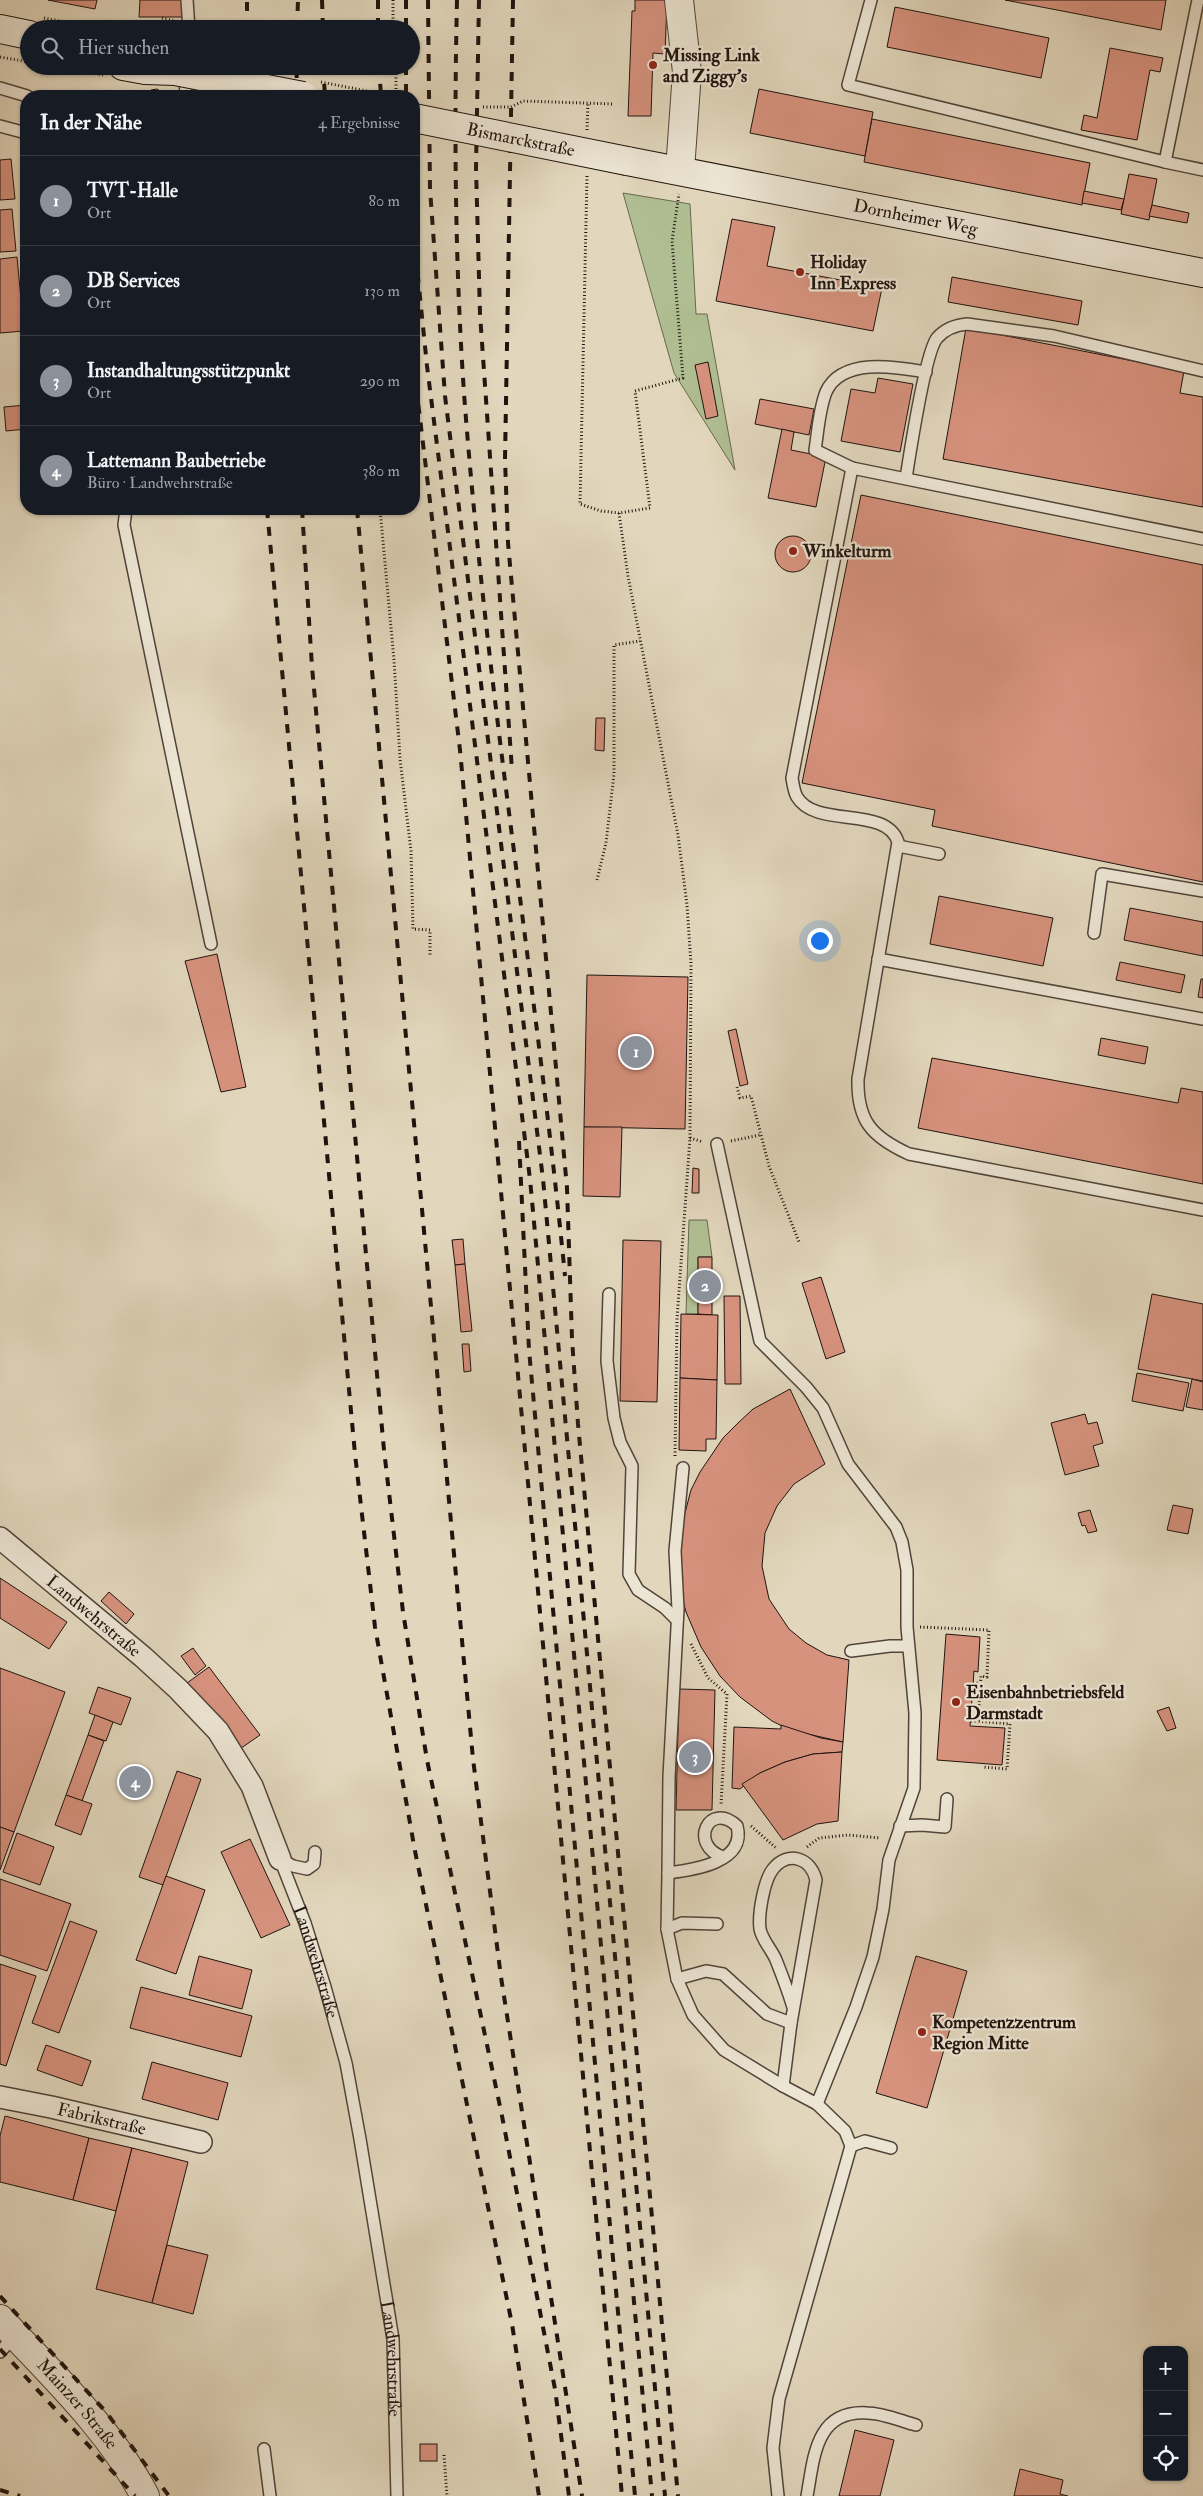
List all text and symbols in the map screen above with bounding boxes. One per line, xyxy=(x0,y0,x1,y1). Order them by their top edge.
search box xyxy=(20,20,420,75)
icon: search xyxy=(38,34,66,62)
text: Hier suchen xyxy=(78,36,169,60)
place label: Missing Link and Ziggy's xyxy=(662,44,760,88)
marker: Missing Link and Ziggy's xyxy=(647,59,659,71)
text: In der Nähe xyxy=(40,109,142,136)
text: 4 Ergebnisse xyxy=(318,113,400,133)
street label: Bismarckstraße xyxy=(465,117,577,162)
text: TVT-Halle xyxy=(87,179,178,203)
text: 1 xyxy=(53,191,59,211)
text: 80 m xyxy=(369,191,400,211)
street label: Dornheimer Weg xyxy=(851,194,981,241)
text: Ort xyxy=(87,203,111,223)
place label: Holiday Inn Express xyxy=(810,251,896,295)
marker: Holiday Inn Express xyxy=(794,266,806,278)
text: DB Services xyxy=(87,269,180,293)
text: 2 xyxy=(52,281,60,301)
text: 130 m xyxy=(364,281,400,301)
text: Ort xyxy=(87,293,111,313)
text: Instandhaltungsstützpunkt xyxy=(87,359,290,383)
text: 3 xyxy=(53,371,59,391)
text: 290 m xyxy=(360,371,400,391)
text: Ort xyxy=(87,383,111,403)
text: Lattemann Baubetriebe xyxy=(87,449,266,473)
text: 4 xyxy=(52,461,60,481)
text: 380 m xyxy=(362,461,400,481)
text: Büro · Landwehrstraße xyxy=(87,473,233,493)
place label: Winkelturm xyxy=(802,540,893,563)
marker: Winkelturm xyxy=(787,545,799,557)
your location xyxy=(807,928,833,954)
pin: 1 xyxy=(620,1033,652,1071)
pin: 2 xyxy=(689,1267,721,1305)
street label: Landwehrstraße xyxy=(42,1570,146,1662)
place label: Eisenbahnbetriebsfeld Darmstadt xyxy=(966,1681,1124,1725)
marker: Eisenbahnbetriebsfeld Darmstadt xyxy=(950,1696,962,1708)
pin: 3 xyxy=(679,1738,711,1776)
pin: 4 xyxy=(119,1763,151,1801)
street label: Landwehrstraße xyxy=(288,1902,345,2021)
place label: Kompetenzzentrum Region Mitte xyxy=(932,2011,1077,2055)
marker: Kompetenzzentrum Region Mitte xyxy=(916,2026,928,2038)
street label: Fabrikstraße xyxy=(55,2097,149,2140)
street label: Landwehrstraße xyxy=(375,2299,406,2417)
map controls xyxy=(1143,2346,1188,2481)
button: + xyxy=(1143,2346,1188,2391)
street label: Mainzer Straße xyxy=(32,2354,124,2454)
button: − xyxy=(1143,2391,1188,2436)
button: locate xyxy=(1143,2436,1188,2481)

